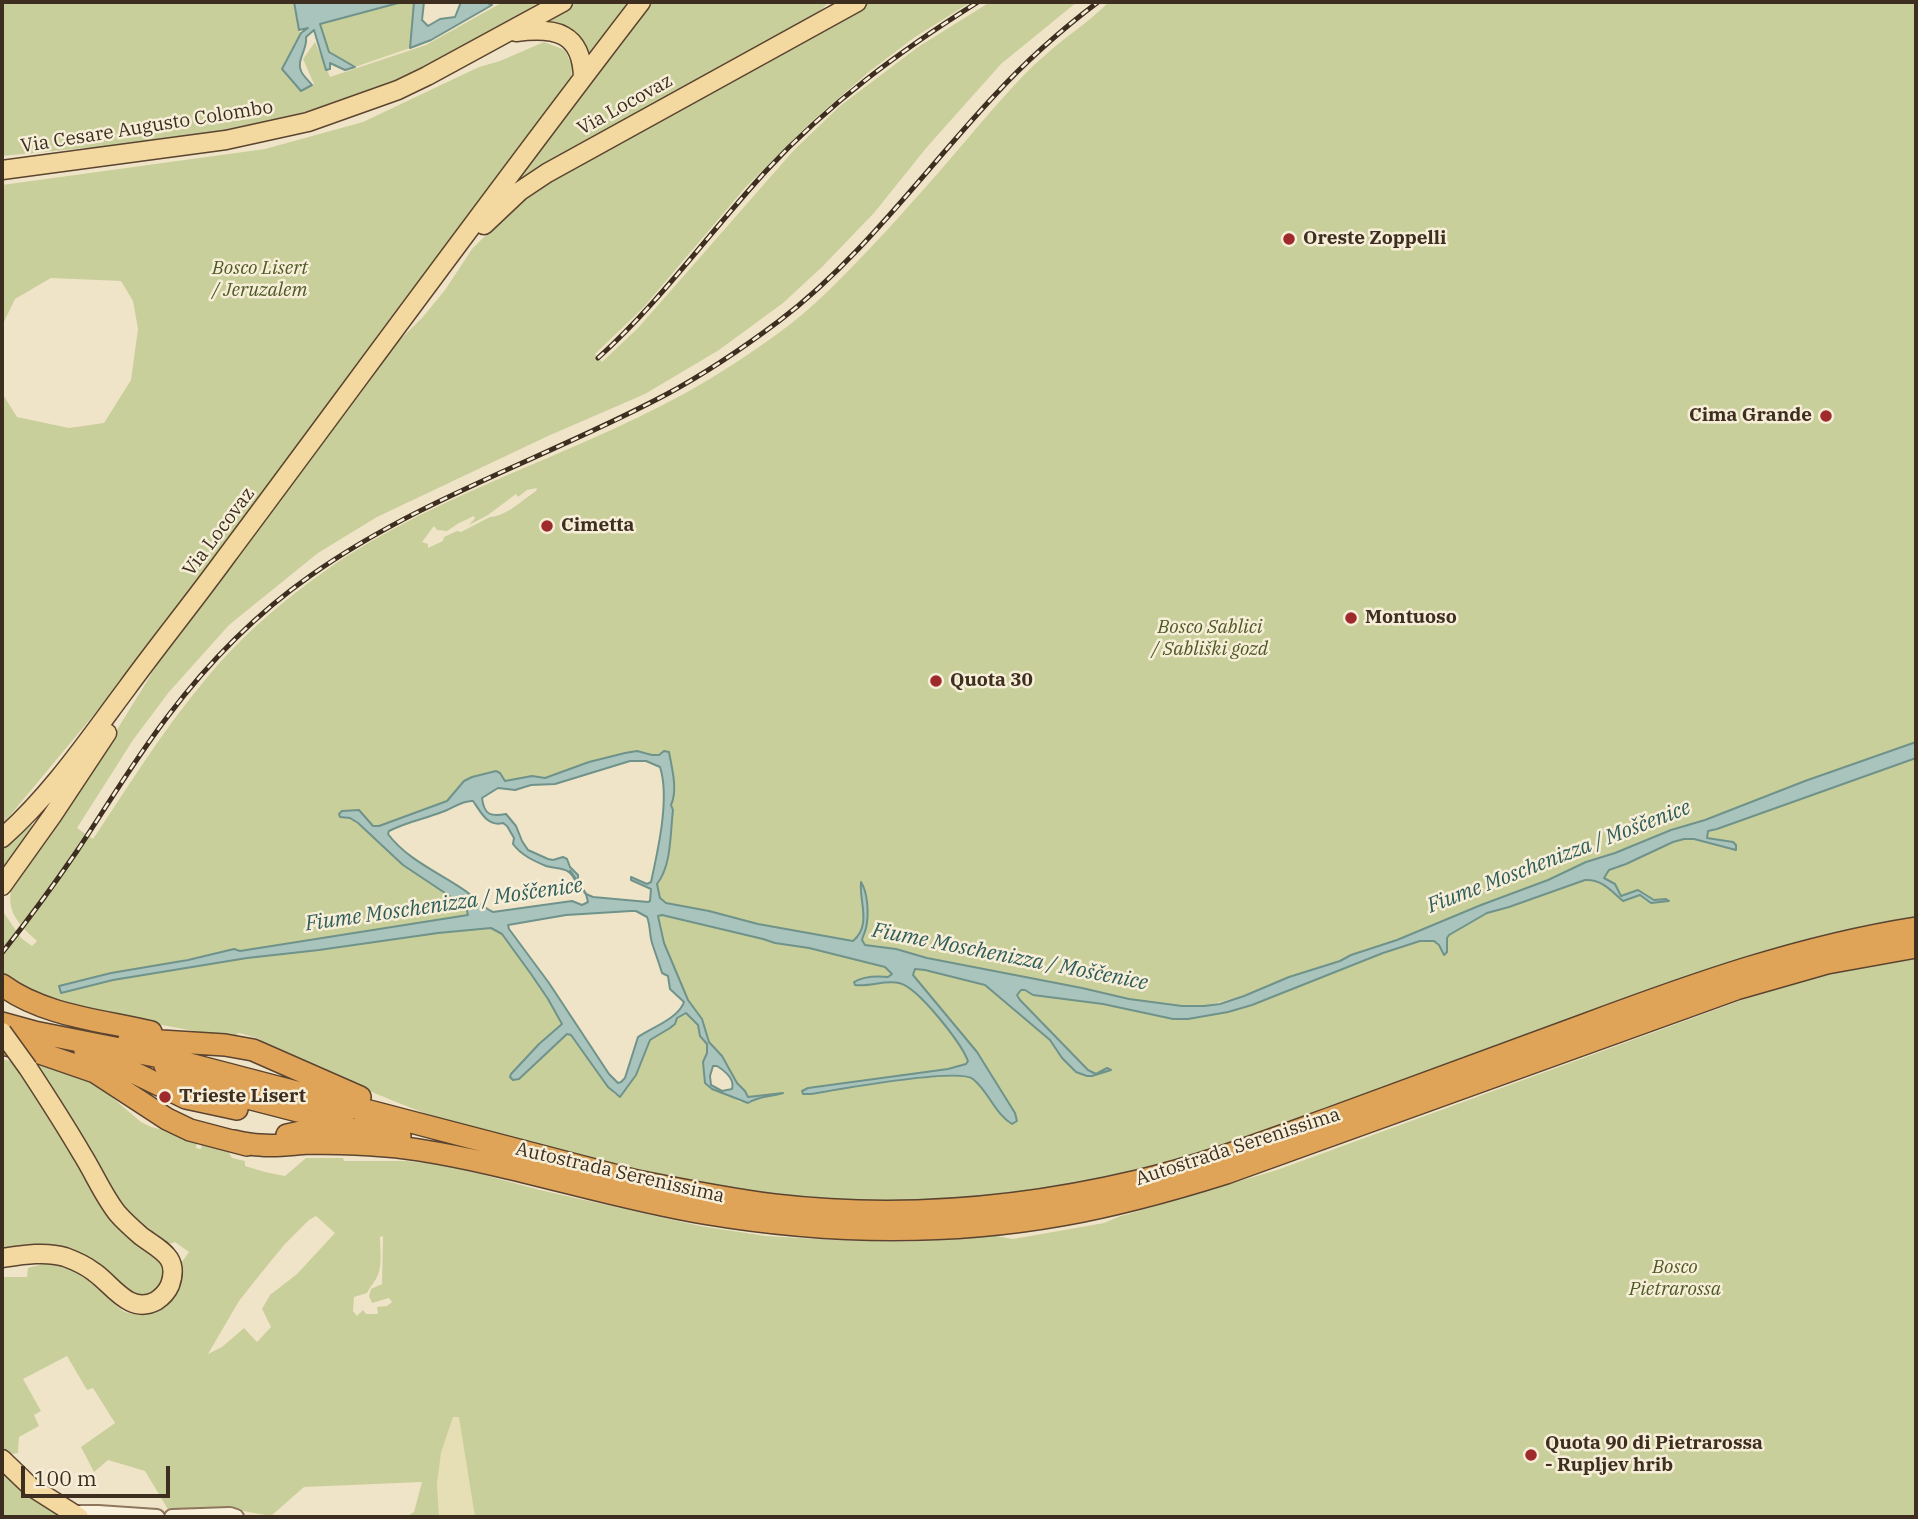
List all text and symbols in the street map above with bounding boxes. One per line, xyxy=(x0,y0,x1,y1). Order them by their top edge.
street label: Via Locovaz xyxy=(573,70,677,140)
street label: Via Cesare Augusto Colombo xyxy=(19,96,275,158)
place label: Oreste Zoppelli xyxy=(1303,228,1446,250)
marker: Oreste Zoppelli xyxy=(1281,231,1297,247)
park label: Bosco Lisert / Jeruzalem xyxy=(212,258,308,302)
place label: Cima Grande xyxy=(1689,405,1812,427)
marker: Cima Grande xyxy=(1818,408,1834,424)
street label: Via Locovaz xyxy=(178,483,260,581)
place label: Cimetta xyxy=(561,515,634,537)
marker: Cimetta xyxy=(539,518,555,534)
place label: Montuoso xyxy=(1365,607,1457,629)
marker: Montuoso xyxy=(1343,610,1359,626)
park label: Bosco Sablici / Sabliški gozd xyxy=(1152,617,1268,661)
place label: Quota 30 xyxy=(950,670,1033,692)
marker: Quota 30 xyxy=(928,673,944,689)
water label: Fiume Moschenizza / Moščenice xyxy=(1424,795,1694,919)
water label: Fiume Moschenizza / Moščenice xyxy=(304,873,584,937)
water label: Fiume Moschenizza / Moščenice xyxy=(870,918,1150,996)
place label: Trieste Lisert xyxy=(179,1086,306,1108)
marker: Trieste Lisert xyxy=(157,1089,173,1105)
street label: Autostrada Serenissima xyxy=(1133,1103,1343,1191)
street label: Autostrada Serenissima xyxy=(513,1138,727,1208)
park label: Bosco Pietrarossa xyxy=(1629,1257,1721,1301)
place label: Quota 90 di Pietrarossa - Rupljev hrib xyxy=(1545,1433,1763,1477)
marker: Quota 90 di Pietrarossa - Rupljev hrib xyxy=(1523,1447,1539,1463)
scale bar xyxy=(24,1452,173,1496)
text: 100 m xyxy=(34,1464,97,1492)

